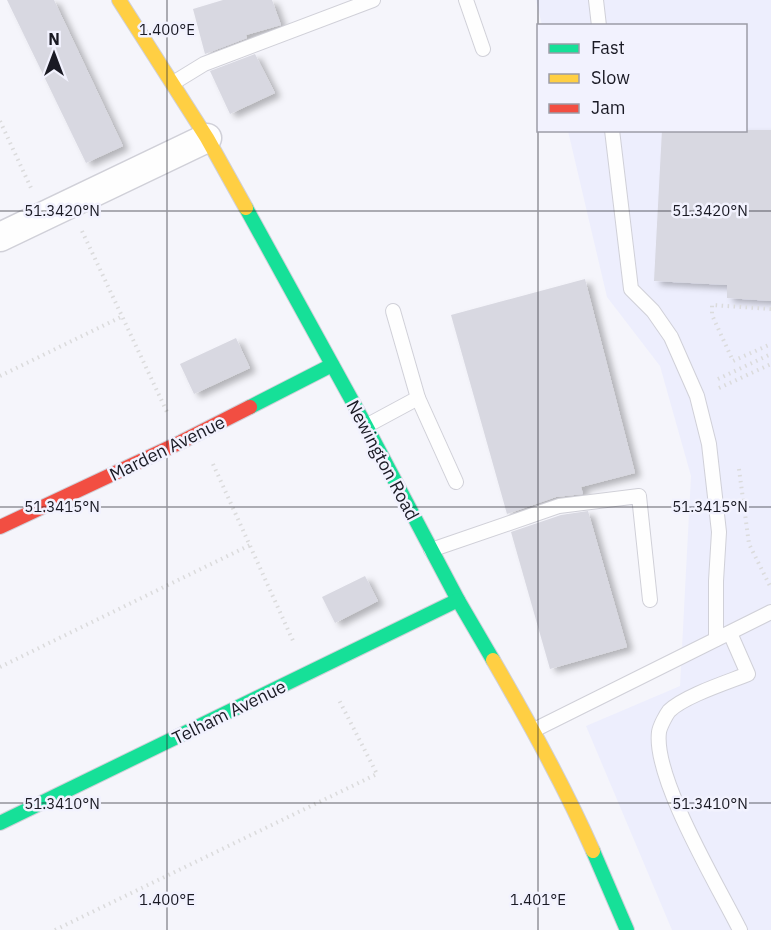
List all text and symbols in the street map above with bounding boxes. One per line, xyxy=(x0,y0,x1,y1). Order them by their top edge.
text: 1.400°E xyxy=(139,20,195,39)
north arrow xyxy=(24,24,84,84)
legend xyxy=(537,24,747,132)
text: N xyxy=(48,29,60,49)
text: Fast xyxy=(591,36,625,59)
text: Slow xyxy=(591,66,630,89)
text: Jam xyxy=(591,96,626,119)
text: 51.3420°N xyxy=(24,201,100,220)
text: 51.3420°N xyxy=(672,201,748,220)
street label: Newington Road xyxy=(342,396,424,524)
street label: Marden Avenue xyxy=(106,410,229,486)
text: 51.3415°N xyxy=(24,497,100,516)
text: 51.3415°N xyxy=(672,497,748,516)
street label: Telham Avenue xyxy=(168,674,290,749)
text: 51.3410°N xyxy=(24,794,100,813)
text: 51.3410°N xyxy=(672,794,748,813)
text: 1.400°E xyxy=(139,890,195,909)
text: 1.401°E xyxy=(510,890,566,909)

